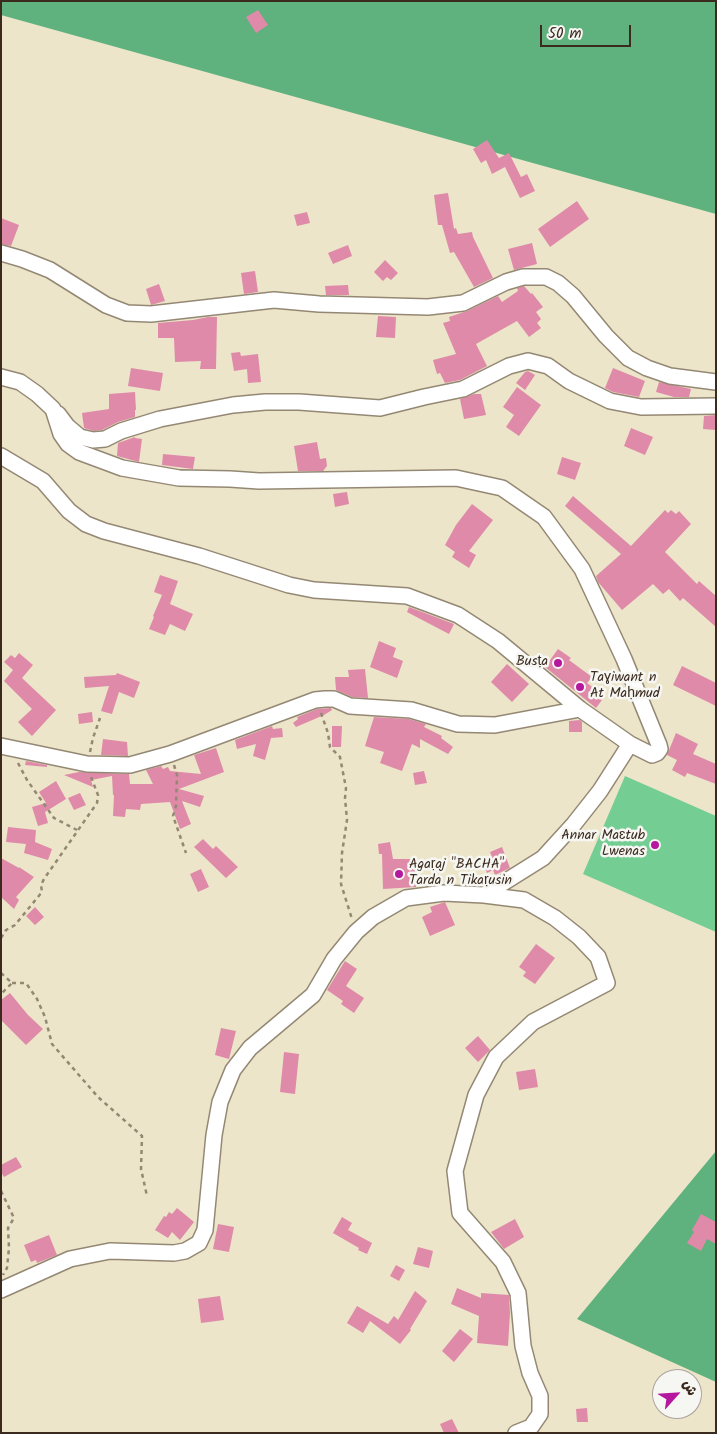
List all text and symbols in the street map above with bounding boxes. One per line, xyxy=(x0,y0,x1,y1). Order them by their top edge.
scale bar xyxy=(542,15,633,47)
text: 50 m xyxy=(548,22,582,46)
place label: Busṭa xyxy=(516,655,548,671)
marker: Busṭa xyxy=(552,657,564,669)
place label: Taɣiwant n At Maḥmud xyxy=(590,671,660,704)
marker: Taɣiwant n At Maḥmud xyxy=(574,681,586,693)
place label: Annar Maɛtub Lwenas xyxy=(561,829,645,862)
marker: Annar Maɛtub Lwenas xyxy=(649,839,661,851)
place label: Agaṛaj "BACHA" Tarda n Tikaṛusin xyxy=(409,858,512,890)
marker: Agaṛaj "BACHA" Tarda n Tikaṛusin xyxy=(393,868,405,880)
north arrow xyxy=(652,1369,702,1419)
text: ش xyxy=(676,1376,703,1400)

